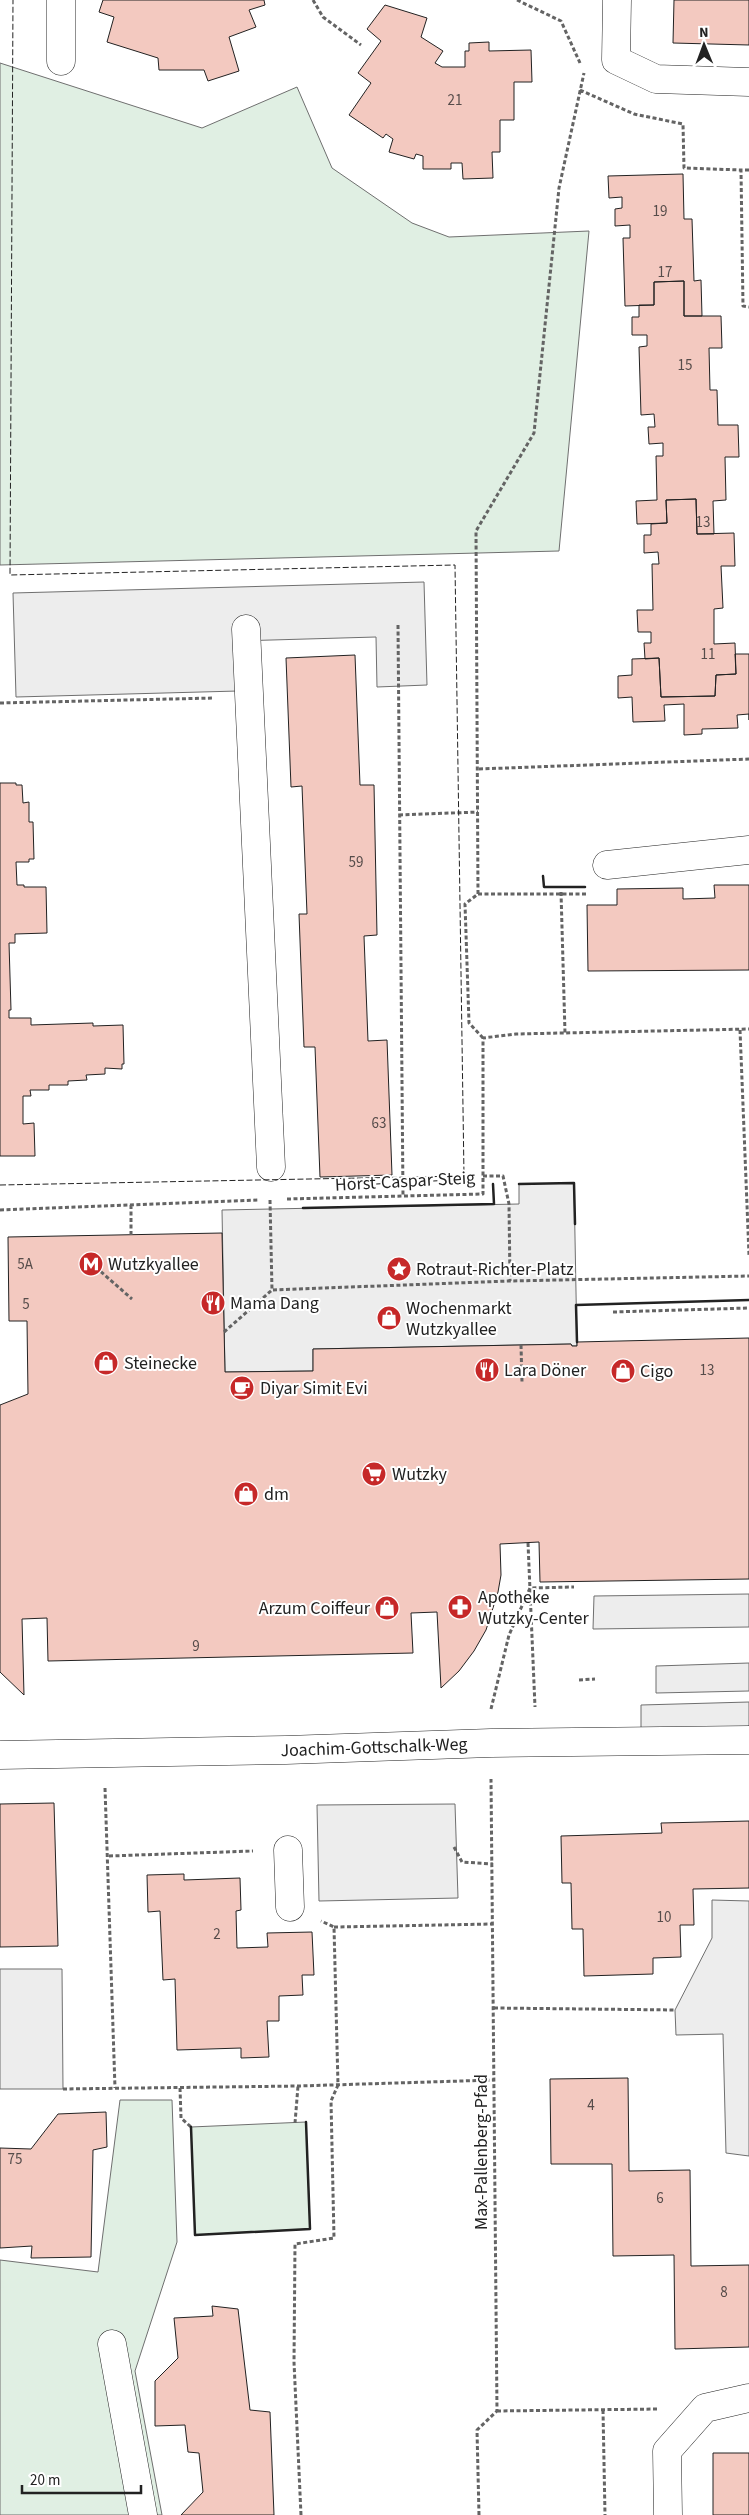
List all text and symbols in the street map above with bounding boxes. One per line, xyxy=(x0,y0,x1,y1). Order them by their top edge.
north arrow xyxy=(679,20,729,70)
text: N xyxy=(699,23,709,43)
house number: 21 xyxy=(448,90,462,111)
house number: 19 xyxy=(653,201,667,222)
house number: 17 xyxy=(658,262,672,283)
house number: 15 xyxy=(678,355,692,376)
house number: 13 xyxy=(696,512,710,533)
house number: 11 xyxy=(701,644,715,665)
house number: 59 xyxy=(349,852,363,873)
house number: 63 xyxy=(372,1113,386,1134)
street label: Horst-Caspar-Steig xyxy=(334,1165,476,1198)
metro station icon: Wutzkyallee xyxy=(78,1251,104,1277)
place label: Wutzkyallee xyxy=(108,1252,199,1277)
house number: 5A xyxy=(17,1254,34,1275)
place icon: Rotraut-Richter-Platz xyxy=(386,1256,412,1282)
place label: Rotraut-Richter-Platz xyxy=(416,1257,574,1282)
restaurant icon: Mama Dang xyxy=(200,1290,226,1316)
place label: Mama Dang xyxy=(230,1291,319,1316)
house number: 5 xyxy=(22,1294,30,1315)
place label: Wochenmarkt Wutzkyallee xyxy=(406,1296,512,1342)
shop icon: Wochenmarkt Wutzkyallee xyxy=(376,1305,402,1331)
shop icon: Steinecke xyxy=(93,1350,119,1376)
place label: Steinecke xyxy=(124,1351,197,1376)
restaurant icon: Lara Döner xyxy=(474,1357,500,1383)
place label: Lara Döner xyxy=(504,1358,587,1383)
shop icon: Cigo xyxy=(610,1358,636,1384)
place label: Cigo xyxy=(640,1359,673,1384)
house number: 13 xyxy=(700,1360,714,1381)
cafe icon: Diyar Simit Evi xyxy=(229,1375,255,1401)
place label: Diyar Simit Evi xyxy=(260,1376,368,1401)
supermarket icon: Wutzky xyxy=(361,1461,387,1487)
place label: Wutzky xyxy=(392,1462,448,1487)
shop icon: dm xyxy=(233,1481,259,1507)
place label: dm xyxy=(264,1482,289,1507)
place label: Apotheke Wutzky-Center xyxy=(478,1585,589,1631)
pharmacy icon: Apotheke Wutzky-Center xyxy=(447,1594,473,1620)
shop icon: Arzum Coiffeur xyxy=(374,1595,400,1621)
place label: Arzum Coiffeur xyxy=(259,1596,371,1621)
house number: 9 xyxy=(192,1636,200,1657)
street label: Joachim-Gottschalk-Weg xyxy=(280,1732,468,1763)
house number: 10 xyxy=(657,1907,671,1928)
house number: 2 xyxy=(213,1924,221,1945)
street label: Max-Pallenberg-Pfad xyxy=(469,2074,494,2230)
house number: 4 xyxy=(587,2095,595,2116)
house number: 75 xyxy=(8,2149,22,2170)
house number: 6 xyxy=(656,2188,664,2209)
house number: 8 xyxy=(720,2282,728,2303)
scale bar xyxy=(22,2462,141,2494)
text: 20 m xyxy=(30,2470,60,2491)

